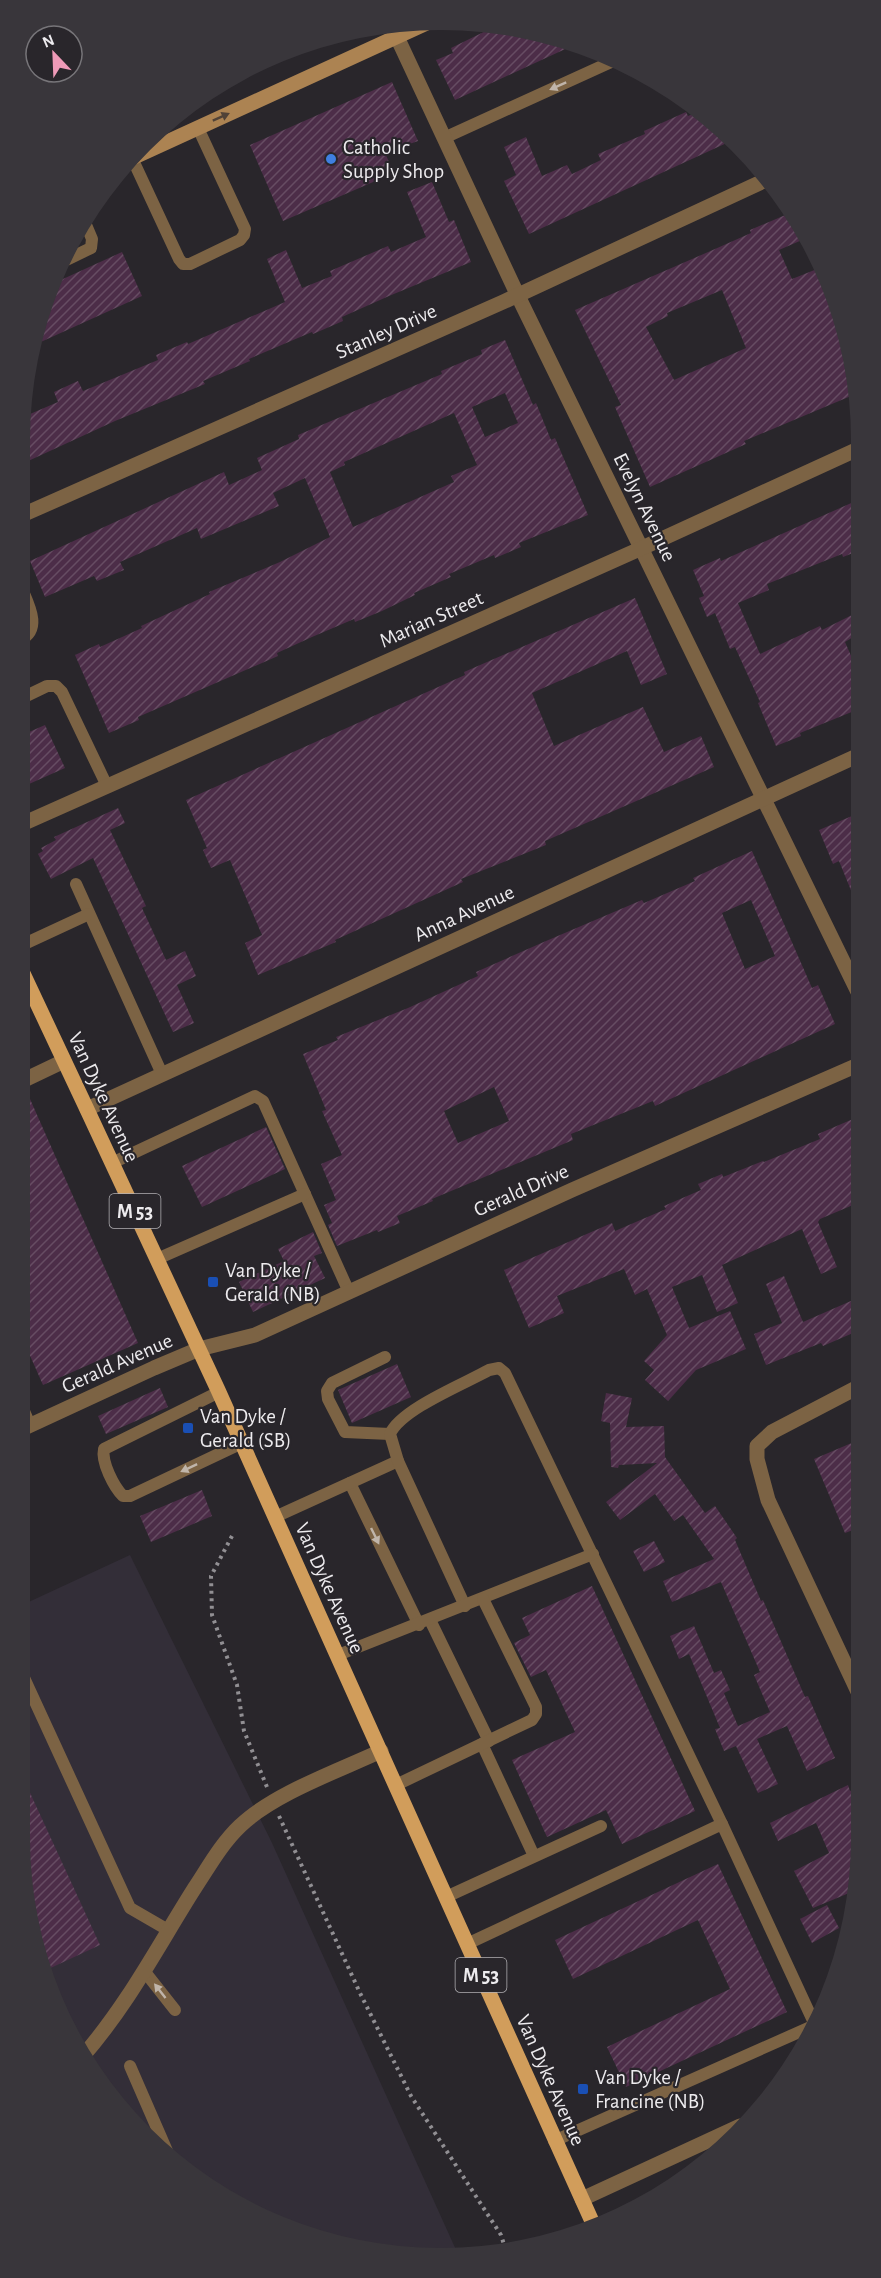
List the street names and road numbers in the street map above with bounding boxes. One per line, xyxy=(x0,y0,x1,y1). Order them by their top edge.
street label: Stanley Drive xyxy=(333,300,440,363)
street label: Evelyn Avenue xyxy=(609,450,680,565)
street label: Marian Street xyxy=(376,587,486,652)
street label: Anna Avenue xyxy=(411,881,517,946)
street label: Van Dyke Avenue xyxy=(64,1029,143,1165)
street label: Gerald Drive xyxy=(471,1160,572,1221)
road number: M 53 xyxy=(110,1194,160,1228)
street label: Gerald Avenue xyxy=(59,1330,176,1397)
street label: Van Dyke Avenue xyxy=(291,1520,368,1657)
road number: M 53 xyxy=(456,1958,506,1992)
street label: Van Dyke Avenue xyxy=(512,2012,589,2149)

